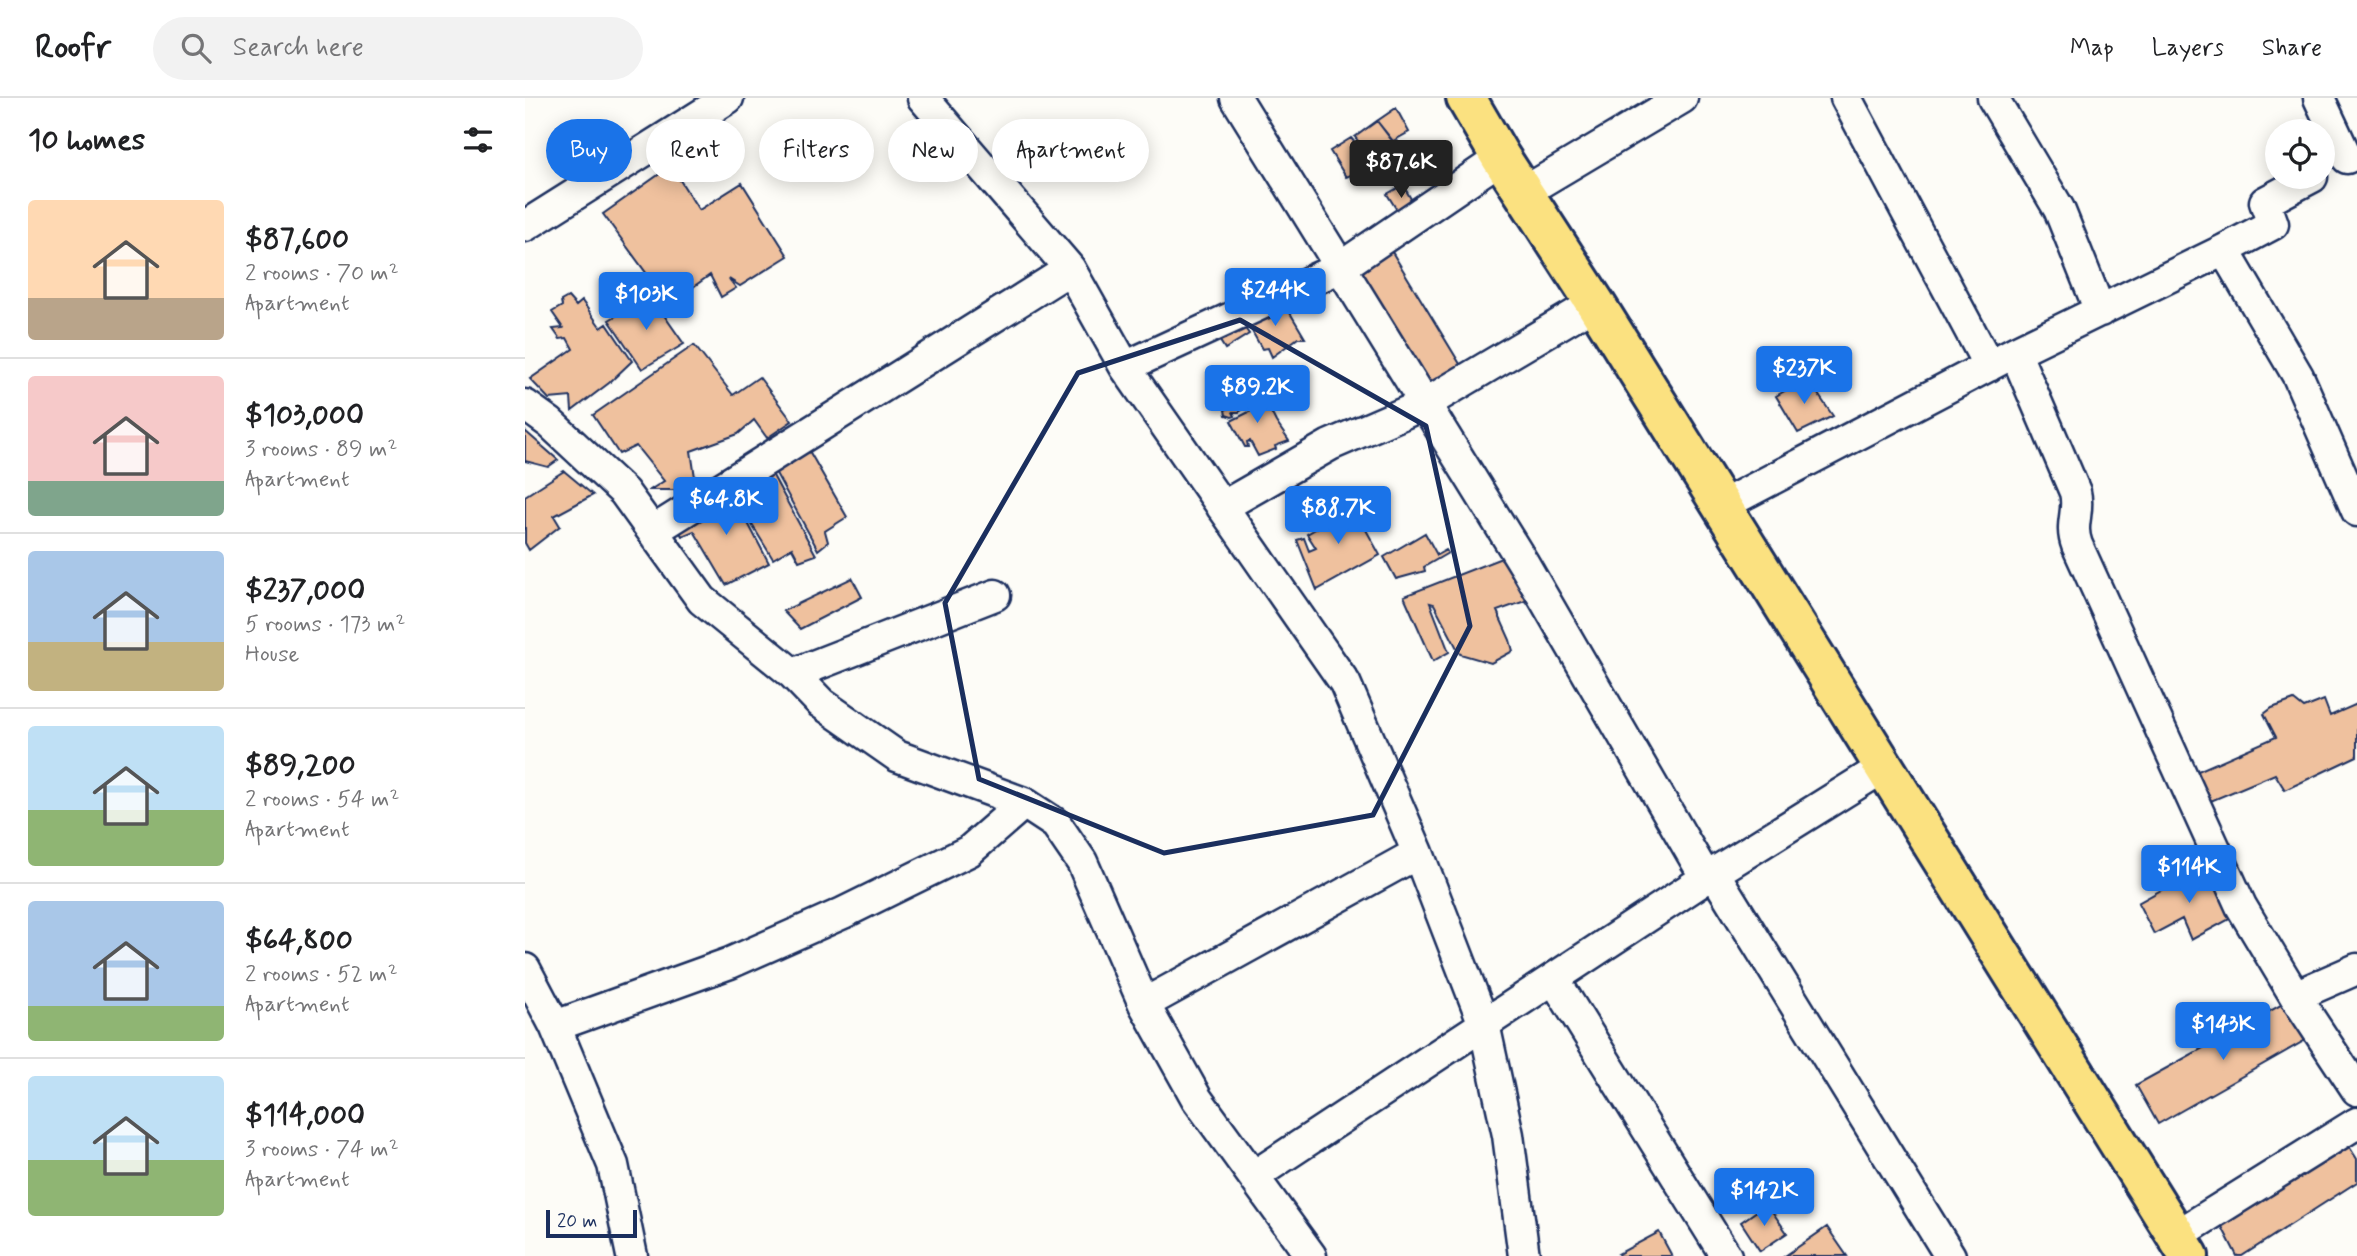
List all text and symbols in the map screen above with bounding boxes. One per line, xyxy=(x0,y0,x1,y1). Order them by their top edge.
search box xyxy=(153,17,643,80)
text: Roofr xyxy=(35,26,111,70)
icon: search xyxy=(177,29,215,67)
text: Search here xyxy=(233,31,364,65)
text: Map xyxy=(2070,33,2114,64)
text: Layers xyxy=(2152,33,2224,64)
text: Share xyxy=(2262,33,2322,64)
chip: Buy xyxy=(546,119,632,182)
chip: Rent xyxy=(646,119,745,182)
chip: Filters xyxy=(759,119,874,182)
chip: New xyxy=(888,119,978,182)
chip: Apartment xyxy=(992,119,1149,182)
map controls xyxy=(2265,119,2335,189)
button: locate xyxy=(2265,119,2335,189)
text: 10 homes xyxy=(28,121,145,160)
icon: filters xyxy=(459,121,497,159)
pin: $87.6K xyxy=(1344,140,1458,200)
text: $87.6K xyxy=(1366,148,1436,178)
text: $87,600 xyxy=(245,220,349,259)
icon: home xyxy=(84,228,168,312)
text: 2 rooms · 70 m² xyxy=(245,259,399,289)
pin: $244K xyxy=(1226,268,1324,328)
pin: $103K xyxy=(597,272,695,332)
text: $244K xyxy=(1241,276,1309,306)
text: $103K xyxy=(615,280,677,310)
text: Apartment xyxy=(245,289,350,319)
pin: $237K xyxy=(1755,346,1853,406)
text: $237K xyxy=(1772,354,1836,384)
pin: $89.2K xyxy=(1200,366,1314,425)
text: $89.2K xyxy=(1221,373,1293,403)
text: $103,000 xyxy=(245,396,364,435)
icon: home xyxy=(84,404,168,488)
text: 3 rooms · 89 m² xyxy=(245,435,397,465)
text: Apartment xyxy=(245,465,350,495)
pin: $64.8K xyxy=(669,478,783,537)
text: $64.8K xyxy=(689,485,763,515)
pin: $88.7K xyxy=(1281,486,1395,546)
text: $88.7K xyxy=(1301,494,1375,524)
text: $237,000 xyxy=(245,571,365,610)
icon: home xyxy=(84,579,168,663)
text: 5 rooms · 173 m² xyxy=(245,610,405,640)
text: House xyxy=(245,640,299,670)
text: $89,200 xyxy=(245,746,356,785)
icon: home xyxy=(84,754,168,838)
text: 2 rooms · 54 m² xyxy=(245,785,399,815)
text: Apartment xyxy=(245,815,350,845)
pin: $114K xyxy=(2140,846,2238,905)
text: $114K xyxy=(2157,853,2221,883)
text: $64,800 xyxy=(245,921,353,960)
icon: home xyxy=(84,929,168,1013)
text: 2 rooms · 52 m² xyxy=(245,960,398,990)
text: Apartment xyxy=(245,990,350,1020)
pin: $143K xyxy=(2174,1002,2272,1062)
text: $143K xyxy=(2191,1010,2255,1040)
text: $114,000 xyxy=(245,1096,365,1135)
icon: home xyxy=(84,1104,168,1188)
text: 3 rooms · 74 m² xyxy=(245,1135,399,1165)
text: Apartment xyxy=(245,1165,350,1195)
pin: $142K xyxy=(1715,1168,1813,1228)
text: $142K xyxy=(1730,1176,1798,1206)
scale bar xyxy=(546,1207,637,1239)
text: 20 m xyxy=(557,1209,597,1234)

